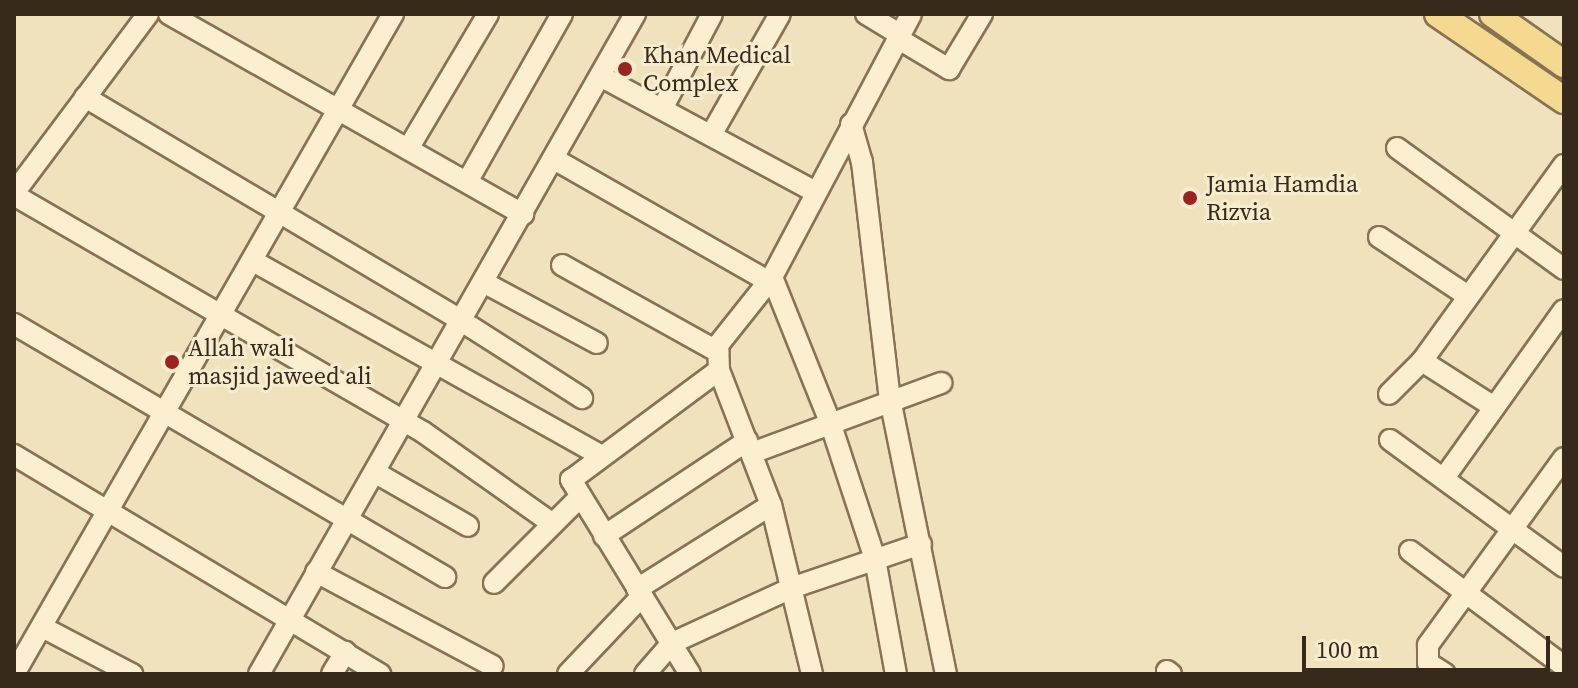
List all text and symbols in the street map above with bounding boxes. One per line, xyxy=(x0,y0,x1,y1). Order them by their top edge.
place label: Khan Medical Complex xyxy=(643,41,791,97)
marker: Khan Medical Complex xyxy=(614,58,636,80)
place label: Jamia Hamdia Rizvia xyxy=(1206,170,1358,226)
marker: Jamia Hamdia Rizvia xyxy=(1181,189,1199,207)
place label: Allah wali masjid jaweed ali xyxy=(188,334,372,390)
marker: Allah wali masjid jaweed ali xyxy=(163,353,181,371)
scale bar xyxy=(1306,620,1554,670)
text: 100 m xyxy=(1316,633,1379,666)

